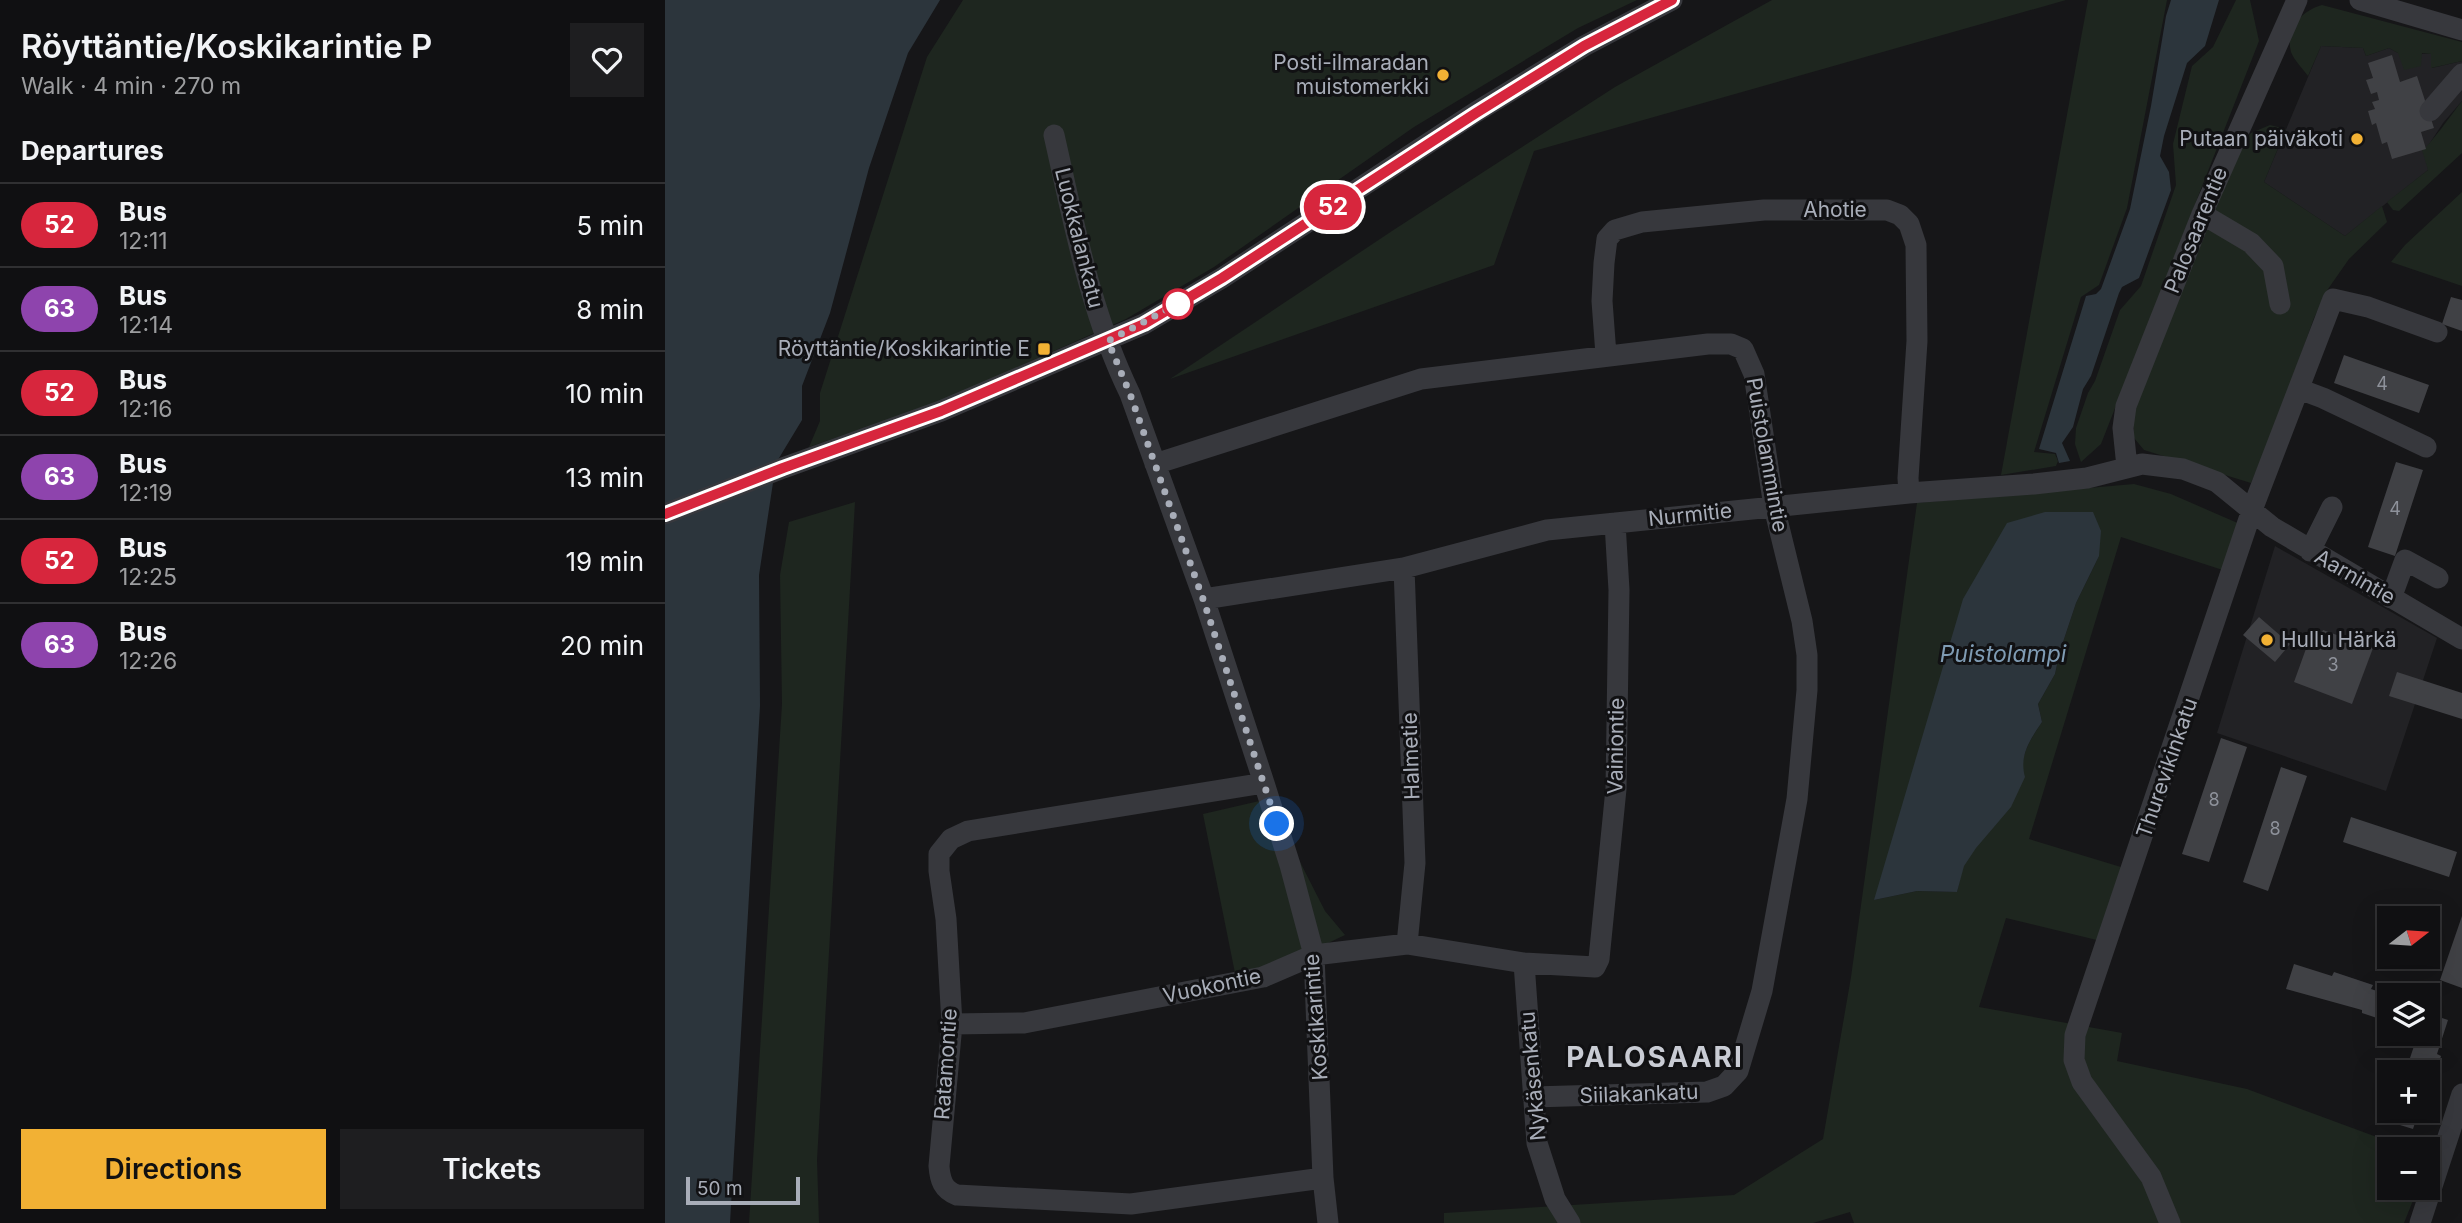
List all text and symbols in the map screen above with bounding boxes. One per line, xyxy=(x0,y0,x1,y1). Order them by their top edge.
button: heart xyxy=(570,23,644,97)
text: Röyttäntie/Koskikarintie P xyxy=(21,26,432,66)
place label: Posti-ilmaradan muistomerkki xyxy=(1273,50,1429,99)
marker: Posti-ilmaradan muistomerkki xyxy=(1435,67,1451,83)
text: Walk · 4 min · 270 m xyxy=(21,72,241,100)
place label: Putaan päiväkoti xyxy=(2179,126,2343,151)
marker: Putaan päiväkoti xyxy=(2349,131,2365,147)
text: Departures xyxy=(21,135,164,166)
street label: Palosaarentie xyxy=(2159,163,2232,297)
street label: Luokkalankatu xyxy=(1050,165,1109,311)
line badge: 52 xyxy=(1301,184,1365,230)
text: 52 xyxy=(1318,192,1348,221)
text: Bus xyxy=(119,196,167,227)
street label: Ahotie xyxy=(1803,197,1867,222)
text: 52 xyxy=(44,210,75,239)
text: 5 min xyxy=(576,210,644,241)
text: 12:11 xyxy=(119,227,168,255)
text: Bus xyxy=(119,280,167,311)
unlabelled marker xyxy=(1163,289,1193,319)
text: 63 xyxy=(44,294,75,323)
text: 8 min xyxy=(576,294,644,325)
text: 12:14 xyxy=(119,311,173,339)
place label: Röyttäntie/Koskikarintie E xyxy=(778,336,1030,361)
marker: Röyttäntie/Koskikarintie E xyxy=(1036,341,1052,357)
text: Bus xyxy=(119,364,167,395)
house number: 4 xyxy=(2376,373,2388,394)
street label: Puistolammintie xyxy=(1742,376,1793,534)
text: 52 xyxy=(44,378,75,407)
text: 10 min xyxy=(565,378,644,409)
text: 12:16 xyxy=(119,395,173,423)
text: Bus xyxy=(119,448,167,479)
text: 63 xyxy=(44,462,75,491)
text: 13 min xyxy=(566,462,644,493)
text: 12:19 xyxy=(119,479,173,507)
street label: Nurmitie xyxy=(1647,498,1733,531)
house number: 4 xyxy=(2389,498,2401,519)
text: Bus xyxy=(119,532,167,563)
street label: Aarnintie xyxy=(2311,544,2400,610)
text: 52 xyxy=(44,546,75,575)
text: 19 min xyxy=(566,546,644,577)
text: 12:25 xyxy=(119,563,177,591)
text: Bus xyxy=(119,616,167,647)
place label: Hullu Härkä xyxy=(2281,627,2396,652)
text: 63 xyxy=(44,630,75,659)
text: 20 min xyxy=(560,630,644,661)
marker: Hullu Härkä xyxy=(2259,632,2275,648)
water label: Puistolampi xyxy=(1940,640,2067,668)
text: 12:26 xyxy=(119,647,177,675)
house number: 3 xyxy=(2327,654,2339,675)
street label: Thurevikinkatu xyxy=(2131,695,2202,841)
street label: Vainiontie xyxy=(1602,697,1629,795)
street label: Halmetie xyxy=(1396,712,1425,800)
house number: 8 xyxy=(2208,789,2220,810)
your location xyxy=(1259,806,1294,841)
house number: 8 xyxy=(2269,818,2281,839)
north arrow xyxy=(2377,906,2439,970)
map controls xyxy=(2377,906,2440,1200)
street label: Koskikarintie xyxy=(1299,953,1332,1081)
street label: Vuokontie xyxy=(1161,963,1263,1008)
button: layers xyxy=(2377,983,2440,1046)
street label: Ratamontie xyxy=(929,1007,962,1120)
street label: Nykäsenkatu xyxy=(1514,1010,1551,1142)
district label: PALOSAARI xyxy=(1566,1040,1744,1074)
button: + xyxy=(2377,1060,2440,1123)
street label: Siilakankatu xyxy=(1579,1079,1699,1108)
button: Directions xyxy=(21,1129,326,1209)
button: Tickets xyxy=(340,1129,644,1209)
button: − xyxy=(2377,1137,2440,1200)
scale bar xyxy=(686,1174,800,1206)
text: 50 m xyxy=(697,1177,743,1200)

